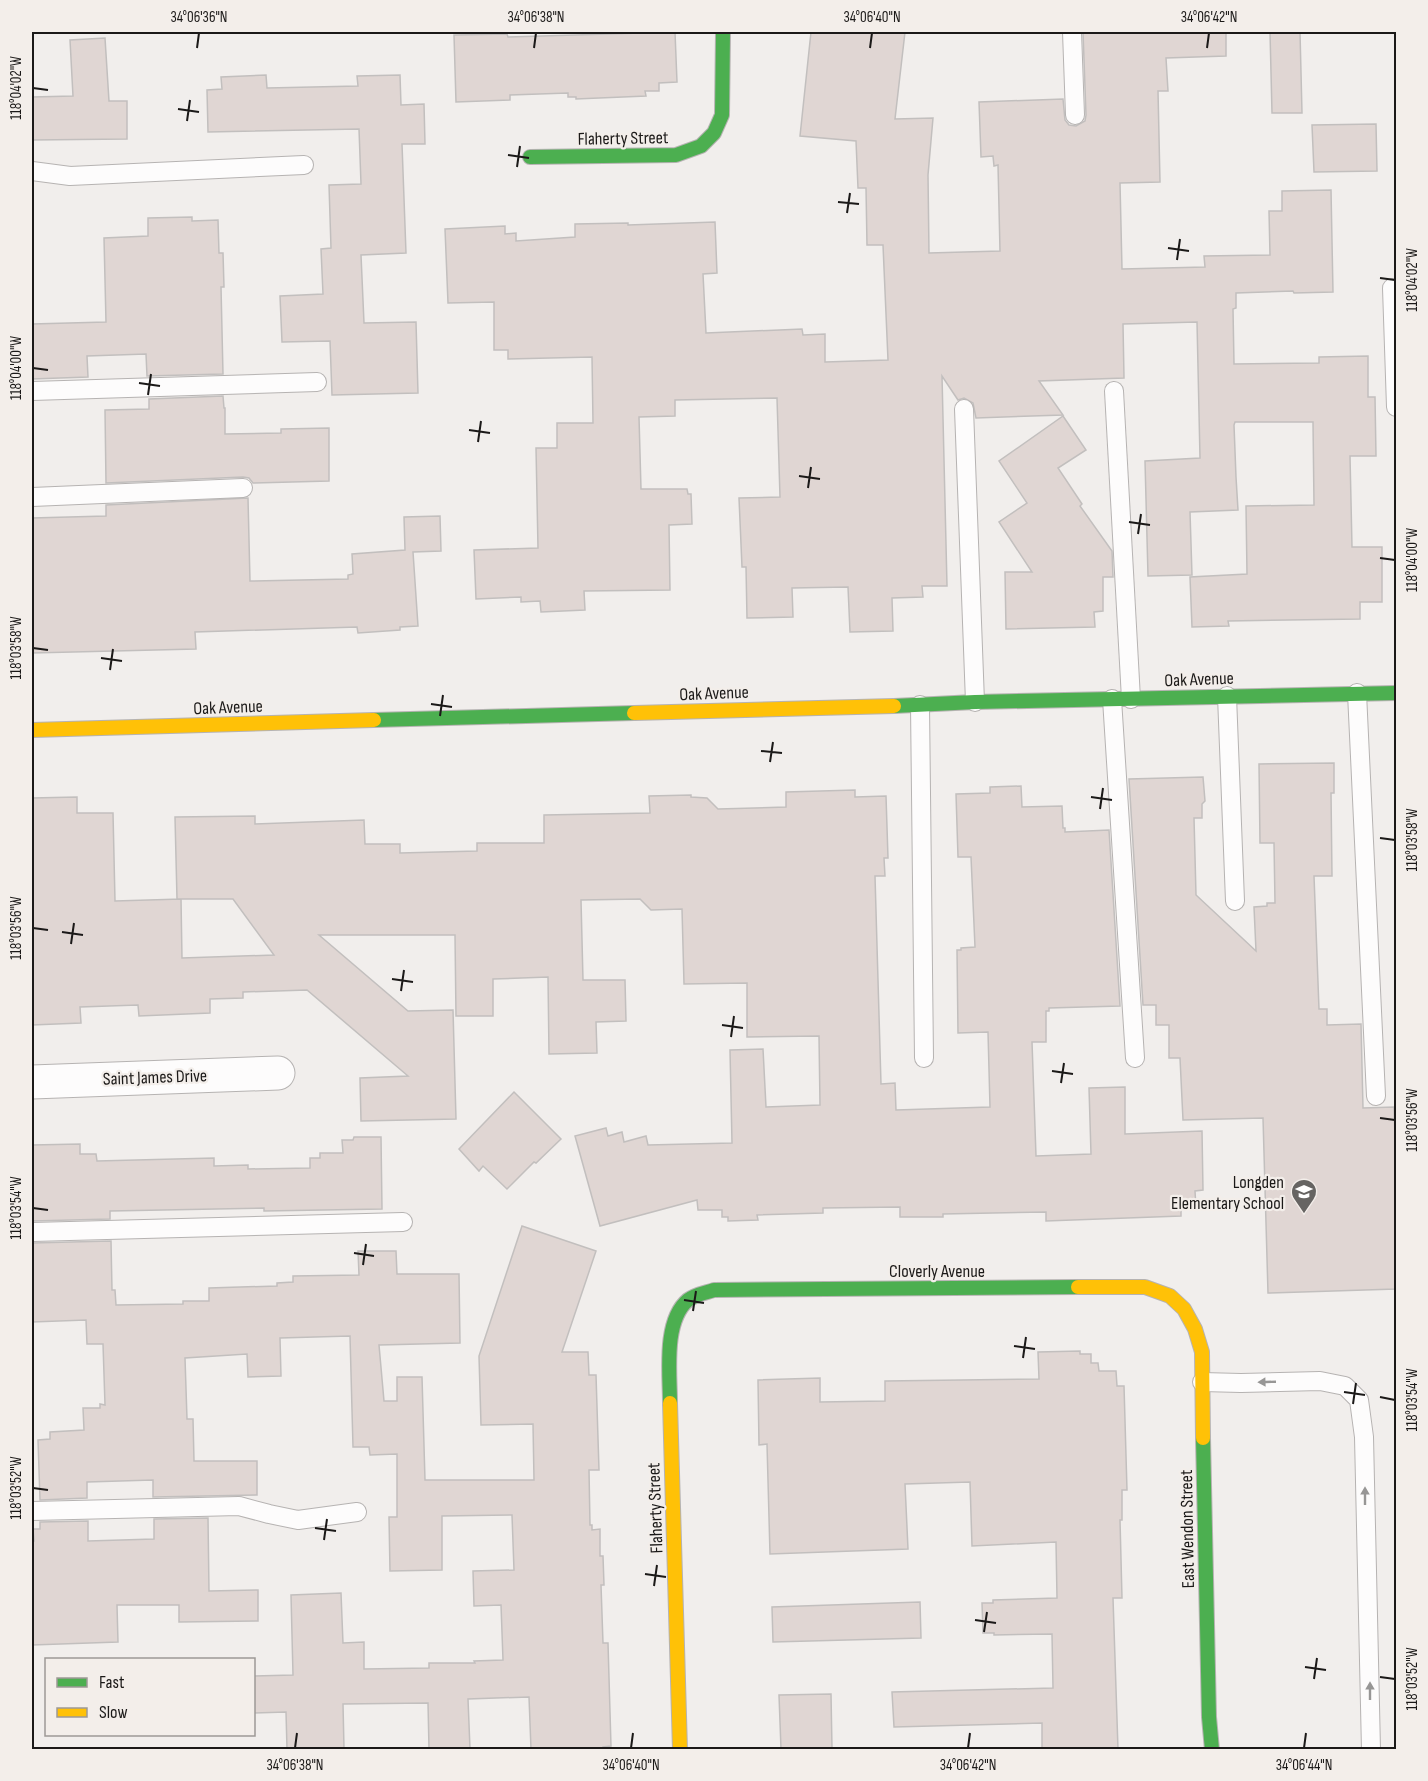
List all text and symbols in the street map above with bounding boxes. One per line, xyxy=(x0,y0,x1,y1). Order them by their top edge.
text: 34°06'36"N xyxy=(171,8,228,27)
text: 34°06'38"N xyxy=(508,8,564,27)
text: 34°06'40"N xyxy=(843,8,901,27)
text: 34°06'42"N xyxy=(1181,8,1237,27)
text: 118°04'02"W xyxy=(7,56,26,120)
street label: Flaherty Street xyxy=(577,127,669,150)
text: 118°04'02"W xyxy=(1403,248,1422,312)
text: 118°04'00"W xyxy=(7,336,26,400)
text: 118°04'00"W xyxy=(1403,528,1422,592)
text: 118°03'58"W xyxy=(7,616,26,680)
street label: Oak Avenue xyxy=(1164,668,1234,691)
street label: Oak Avenue xyxy=(679,682,749,705)
street label: Oak Avenue xyxy=(193,696,263,719)
text: 118°03'58"W xyxy=(1403,808,1422,872)
text: 118°03'56"W xyxy=(7,896,26,960)
street label: Saint James Drive xyxy=(103,1065,208,1090)
text: 118°03'56"W xyxy=(1403,1088,1422,1152)
place label: Longden Elementary School xyxy=(1171,1172,1284,1214)
text: 118°03'54"W xyxy=(7,1176,26,1240)
school or university icon: Longden Elementary School xyxy=(1289,1177,1319,1215)
street label: Cloverly Avenue xyxy=(889,1261,985,1282)
text: 118°03'54"W xyxy=(1403,1368,1422,1432)
one-way arrow xyxy=(1257,1377,1276,1387)
text: 118°03'52"W xyxy=(7,1456,26,1519)
street label: Flaherty Street xyxy=(643,1462,668,1554)
street label: East Wendon Street xyxy=(1176,1469,1199,1589)
one-way arrow xyxy=(1360,1487,1370,1506)
text: 118°03'52"W xyxy=(1403,1647,1422,1710)
legend xyxy=(45,1658,255,1736)
text: Fast xyxy=(99,1672,125,1693)
one-way arrow xyxy=(1365,1682,1375,1701)
text: Slow xyxy=(99,1702,128,1723)
text: 34°06'38"N xyxy=(267,1756,323,1775)
text: 34°06'40"N xyxy=(602,1756,660,1775)
text: 34°06'42"N xyxy=(940,1756,996,1775)
text: 34°06'44"N xyxy=(1276,1756,1332,1775)

